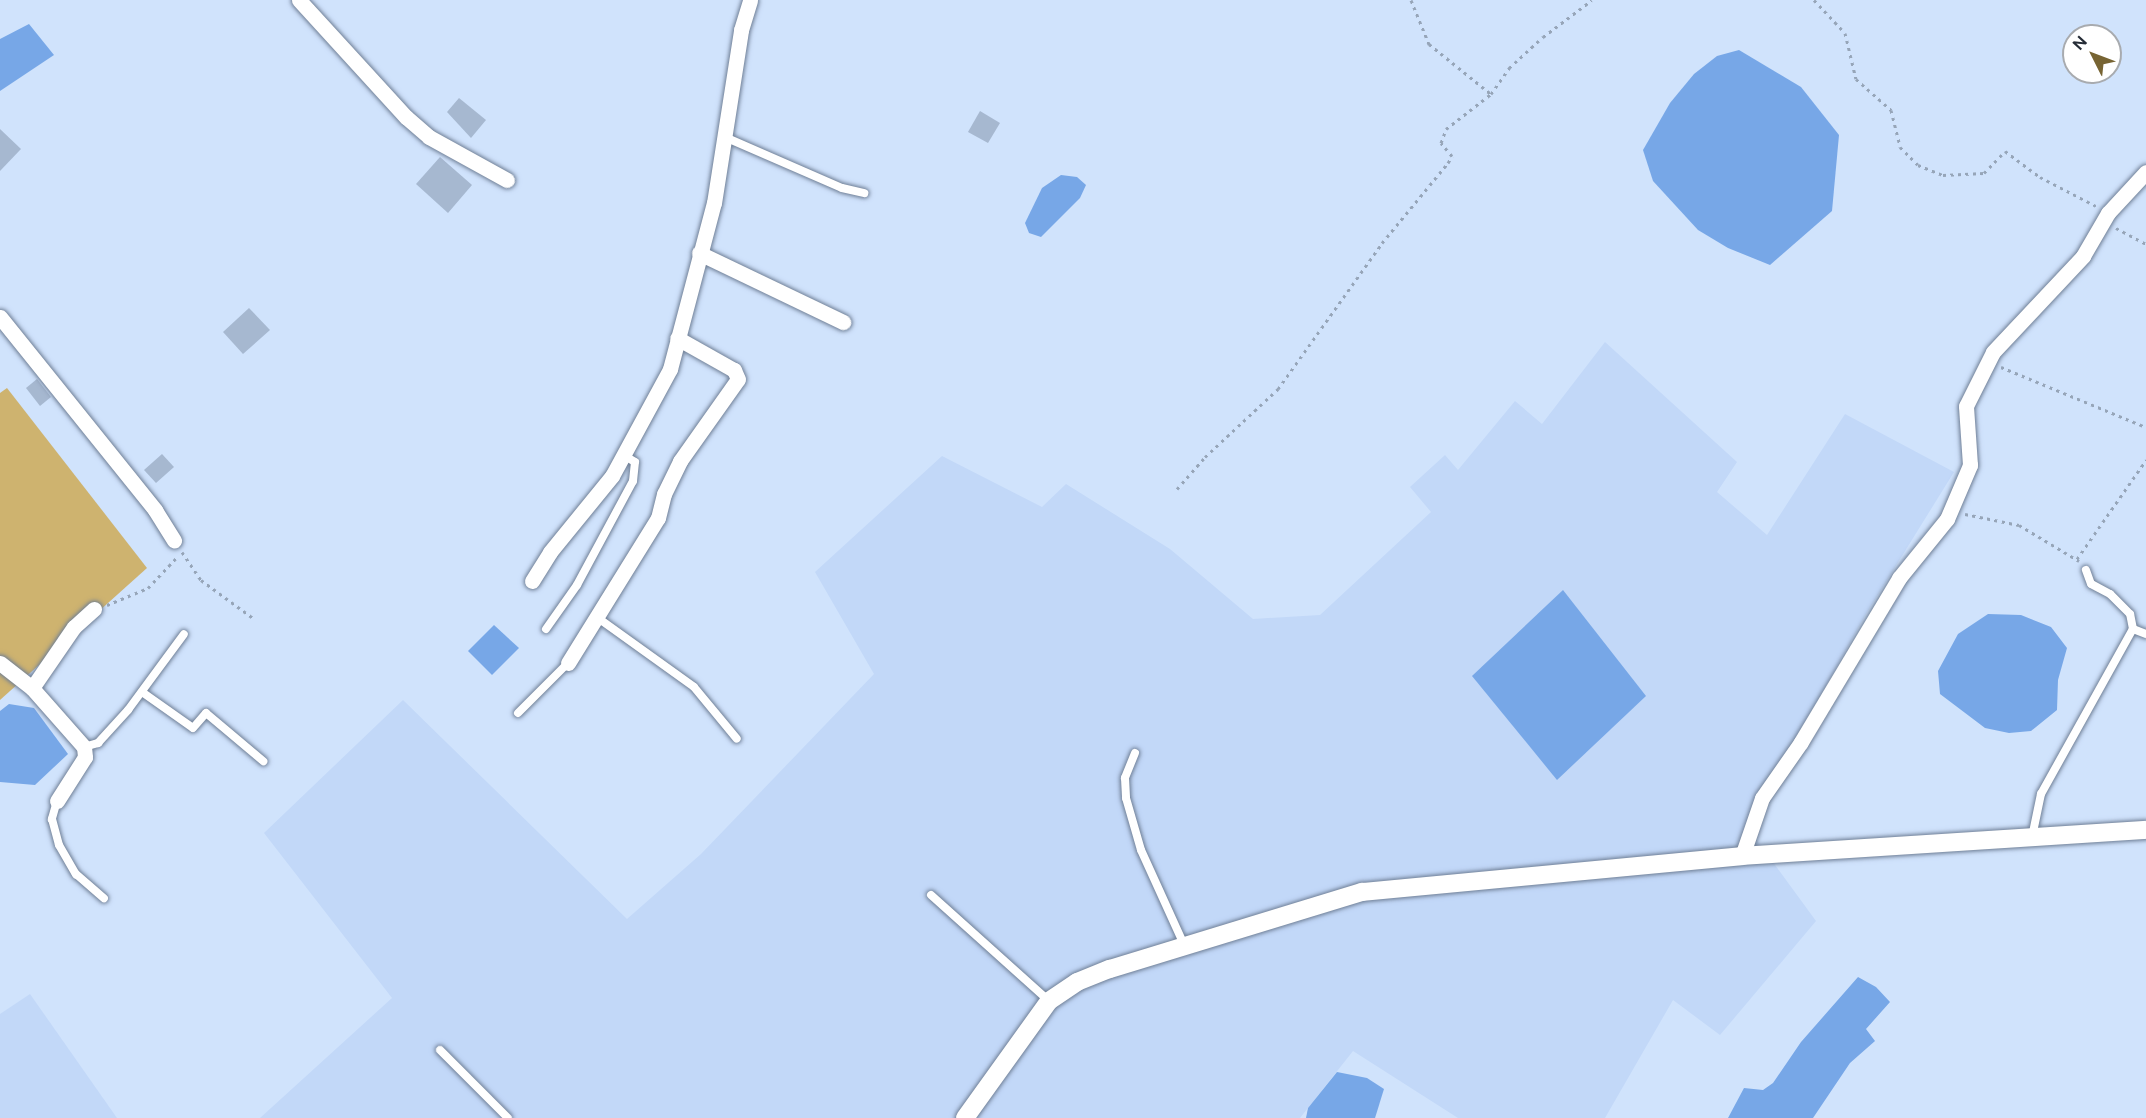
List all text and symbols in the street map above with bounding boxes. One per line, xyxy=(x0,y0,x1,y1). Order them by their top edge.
north arrow xyxy=(2062,24,2122,84)
text: N xyxy=(2069,32,2091,54)

